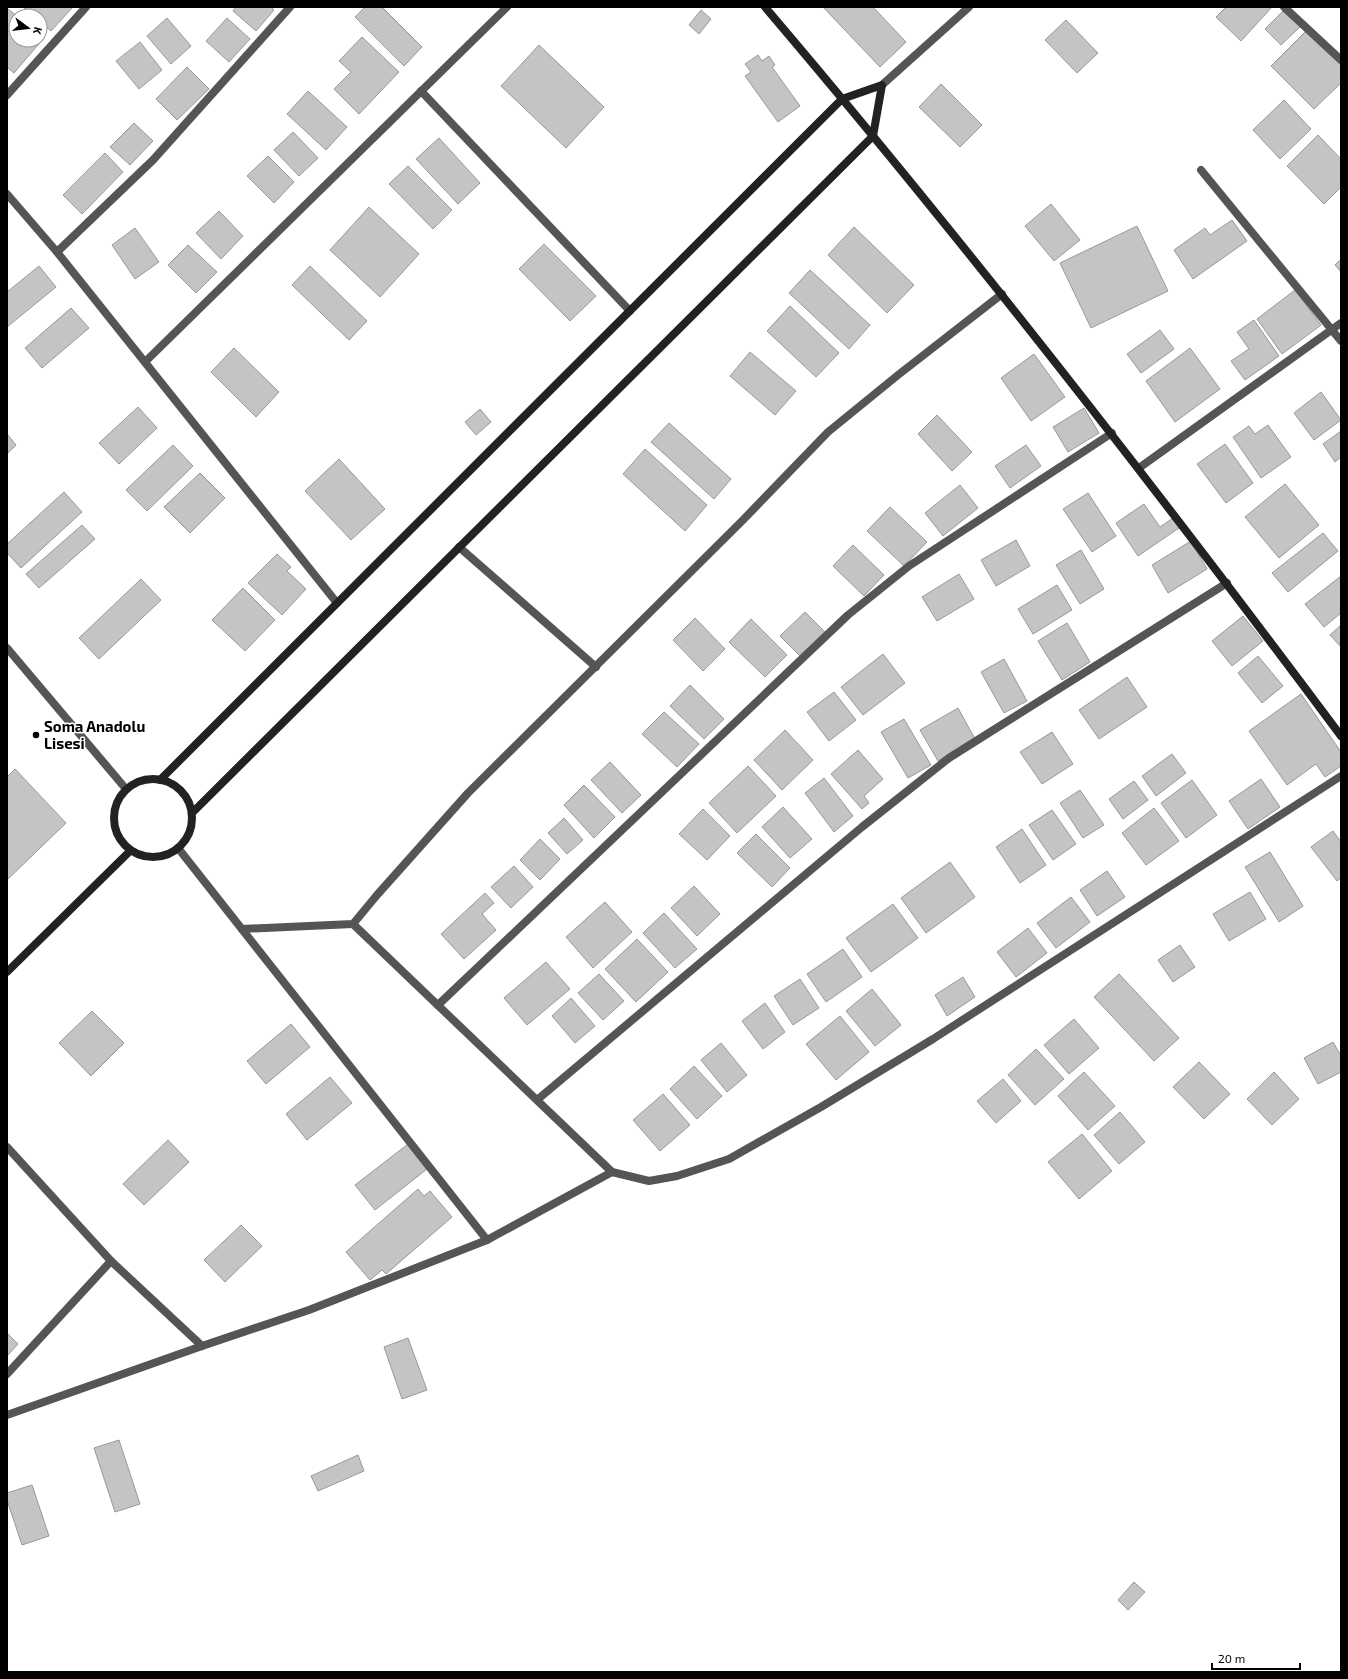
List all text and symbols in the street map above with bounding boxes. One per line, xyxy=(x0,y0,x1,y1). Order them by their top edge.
north arrow xyxy=(8,8,48,48)
text: K xyxy=(31,26,45,36)
place label: Soma Anadolu Lisesi xyxy=(44,717,145,752)
marker: Soma Anadolu Lisesi xyxy=(31,730,41,740)
scale bar xyxy=(1212,1645,1300,1671)
text: 20 m xyxy=(1218,1651,1245,1665)

